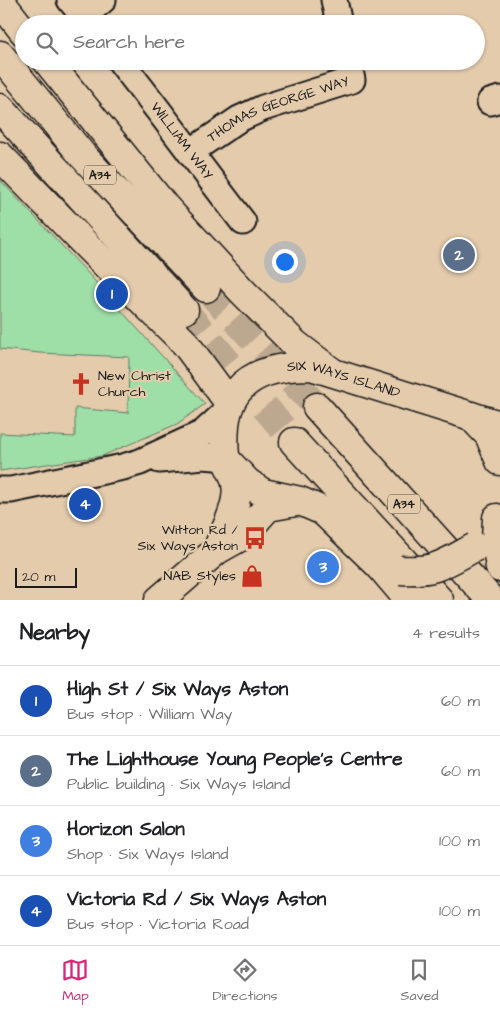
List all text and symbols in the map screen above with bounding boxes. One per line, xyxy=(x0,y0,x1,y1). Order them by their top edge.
search box xyxy=(15,15,485,70)
icon: search xyxy=(33,29,61,57)
text: Search here xyxy=(73,29,185,56)
street label: THOMAS GEORGE WAY xyxy=(203,71,352,148)
street label: WILLIAM WAY xyxy=(146,98,218,184)
road number: A34 xyxy=(84,166,116,184)
pin: 2 xyxy=(443,236,475,274)
your location xyxy=(272,249,298,275)
pin: 1 xyxy=(96,275,128,313)
street label: SIX WAYS ISLAND xyxy=(286,356,403,403)
place label: New Christ Church xyxy=(98,366,171,402)
church icon: New Christ Church xyxy=(68,371,94,397)
pin: 4 xyxy=(69,485,101,523)
road number: A34 xyxy=(388,494,420,514)
place label: Witton Rd / Six Ways Aston xyxy=(138,520,239,556)
bus stop icon: Witton Rd / Six Ways Aston xyxy=(242,525,268,551)
pin: 3 xyxy=(307,548,339,586)
shop icon: NAB Styles xyxy=(239,563,265,589)
scale bar xyxy=(15,565,78,588)
place label: NAB Styles xyxy=(164,566,236,586)
text: 20 m xyxy=(22,567,55,587)
text: Nearby xyxy=(20,618,90,647)
text: 4 results xyxy=(412,622,480,644)
text: High St / Six Ways Aston xyxy=(67,676,288,703)
text: 1 xyxy=(35,690,37,712)
text: 60 m xyxy=(441,690,480,712)
text: Bus stop · William Way xyxy=(67,703,232,725)
text: The Lighthouse Young People's Centre xyxy=(67,746,402,773)
text: 2 xyxy=(31,760,41,782)
text: 60 m xyxy=(441,760,480,782)
text: Public building · Six Ways Island xyxy=(67,773,290,795)
text: Horizon Salon xyxy=(67,816,185,843)
text: 3 xyxy=(32,830,40,852)
text: 100 m xyxy=(439,830,480,852)
text: Shop · Six Ways Island xyxy=(67,843,229,865)
text: Victoria Rd / Six Ways Aston xyxy=(67,886,326,913)
text: 4 xyxy=(31,900,41,922)
text: 100 m xyxy=(439,900,480,922)
text: Bus stop · Victoria Road xyxy=(67,913,249,935)
tab: Map xyxy=(61,956,89,1006)
tab: Directions xyxy=(212,956,277,1006)
tab: Saved xyxy=(400,956,439,1006)

